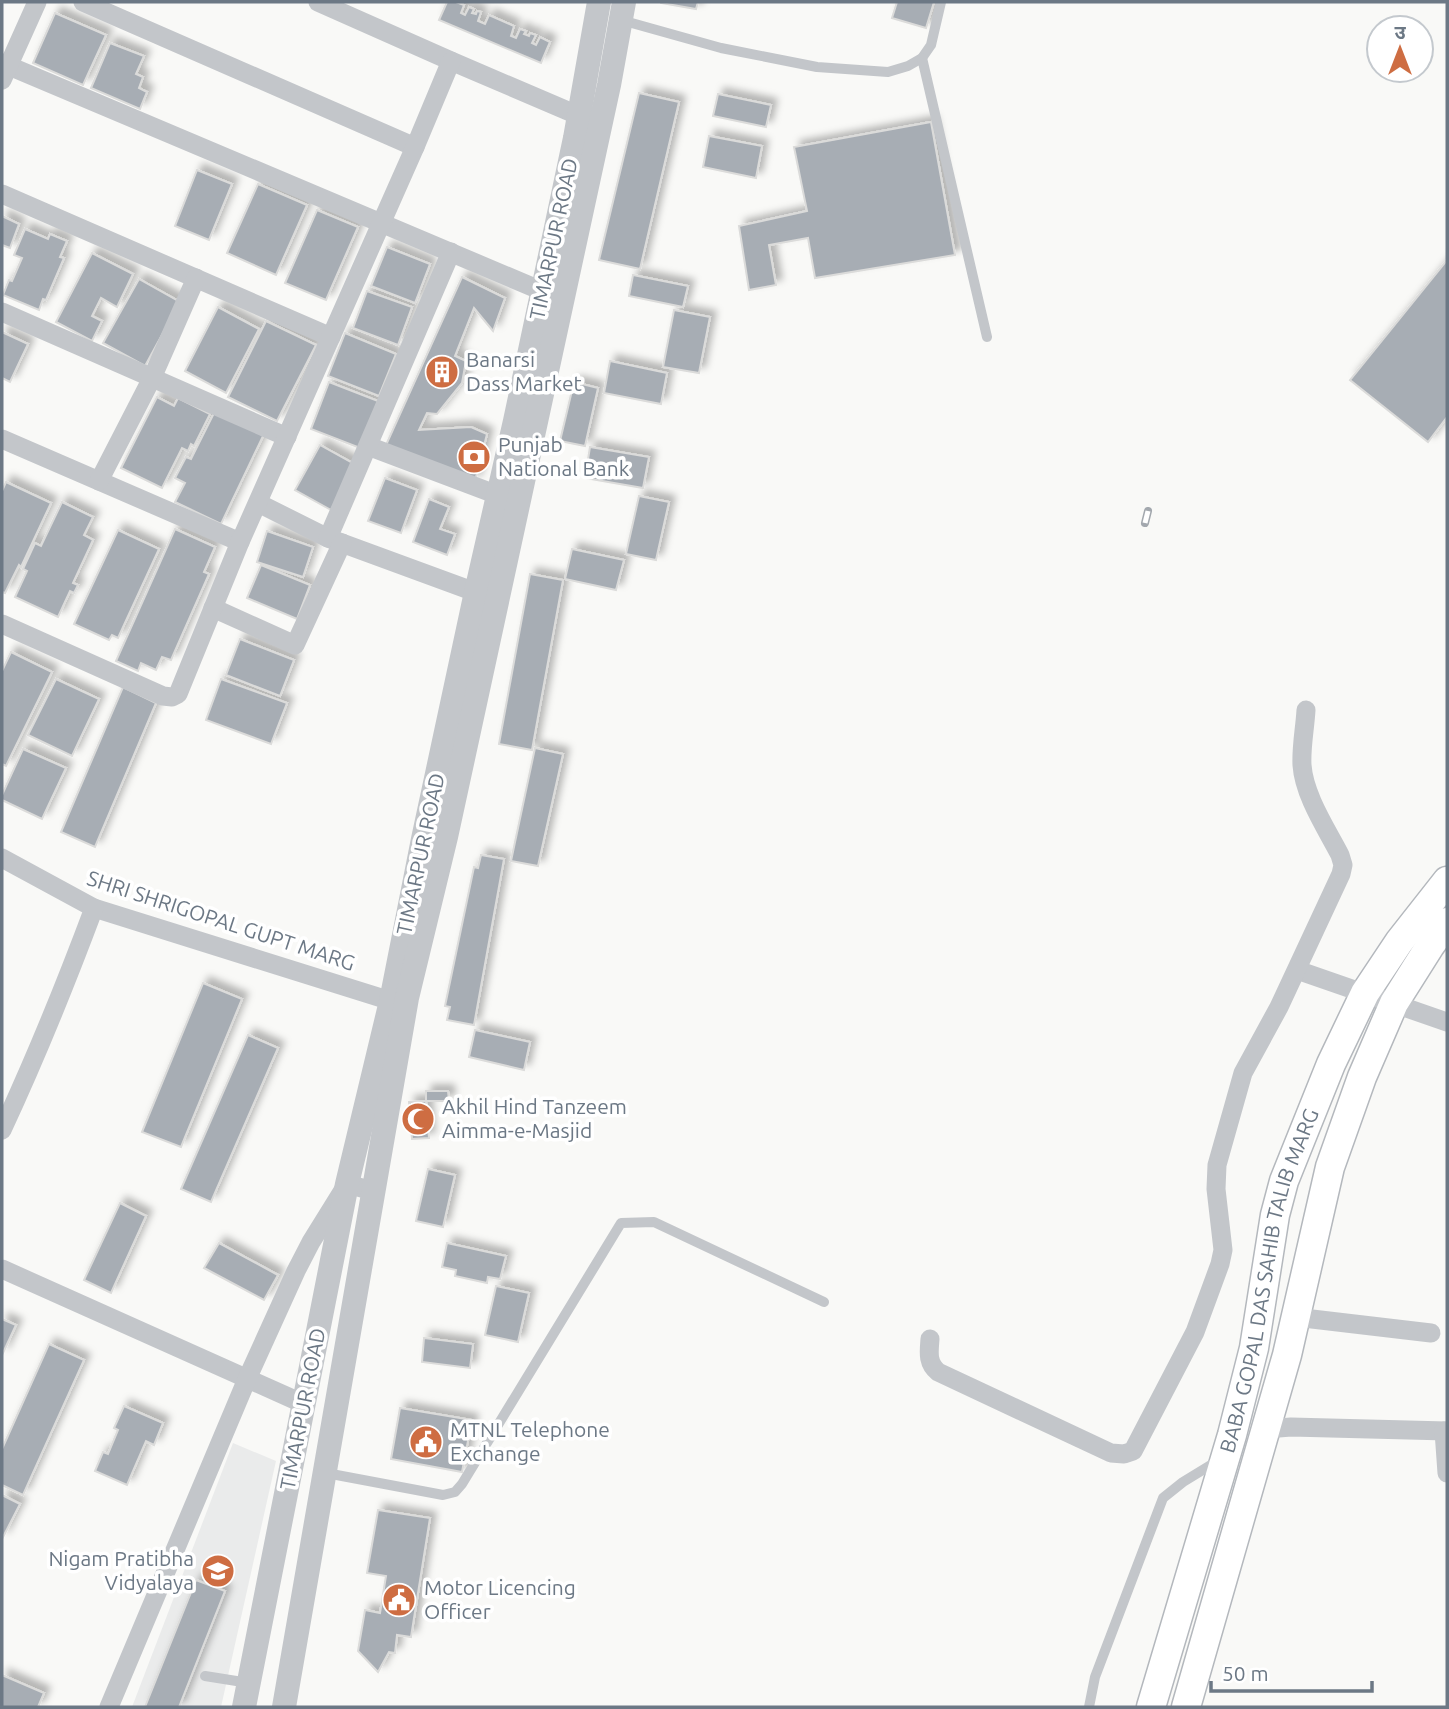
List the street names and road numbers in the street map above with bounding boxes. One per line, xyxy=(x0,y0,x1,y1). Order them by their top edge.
street label: TIMARPUR ROAD xyxy=(524,156,582,322)
street label: TIMARPUR ROAD xyxy=(391,771,449,937)
street label: SHRI SHRIGOPAL GUPT MARG xyxy=(84,865,358,975)
street label: BABA GOPAL DAS SAHIB TALIB MARG xyxy=(1214,1105,1323,1455)
street label: TIMARPUR ROAD xyxy=(275,1326,329,1492)

